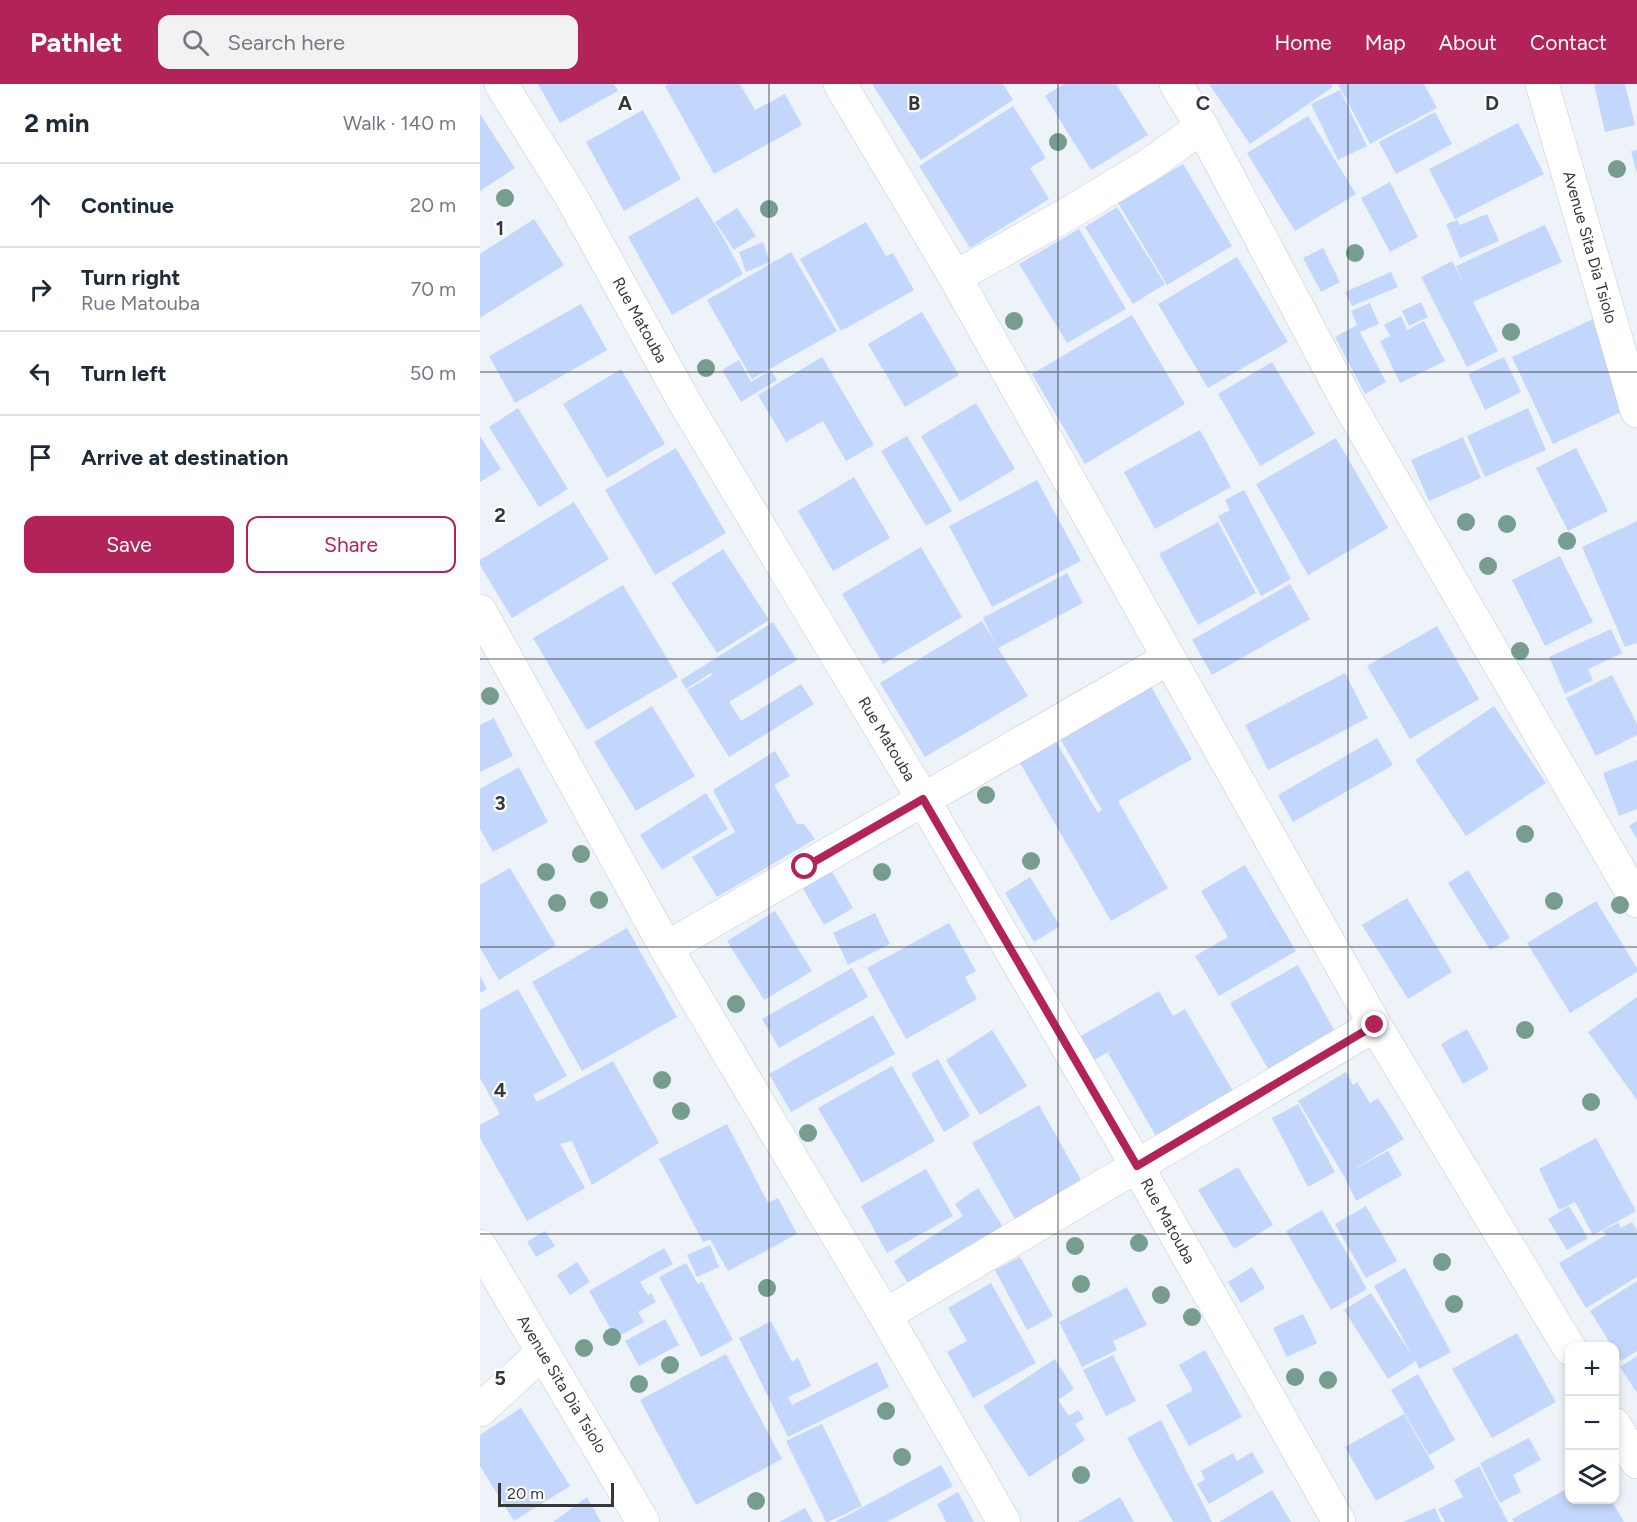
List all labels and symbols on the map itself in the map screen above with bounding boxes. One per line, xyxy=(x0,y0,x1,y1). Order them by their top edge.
text: A xyxy=(618,91,633,115)
text: B xyxy=(908,91,920,115)
text: C xyxy=(1196,91,1210,115)
text: D xyxy=(1485,91,1499,115)
street label: Avenue Sita Dia Tsiolo xyxy=(1559,168,1621,326)
text: 1 xyxy=(496,216,504,240)
street label: Rue Matouba xyxy=(609,274,671,366)
text: 2 xyxy=(494,503,506,527)
street label: Rue Matouba xyxy=(854,693,920,785)
text: 3 xyxy=(494,791,506,815)
route start xyxy=(791,853,817,879)
route end xyxy=(1361,1011,1387,1037)
text: 4 xyxy=(494,1078,507,1102)
street label: Rue Matouba xyxy=(1137,1175,1199,1267)
street label: Avenue Sita Dia Tsiolo xyxy=(513,1311,611,1457)
text: 5 xyxy=(494,1366,506,1390)
scale bar xyxy=(498,1480,614,1508)

